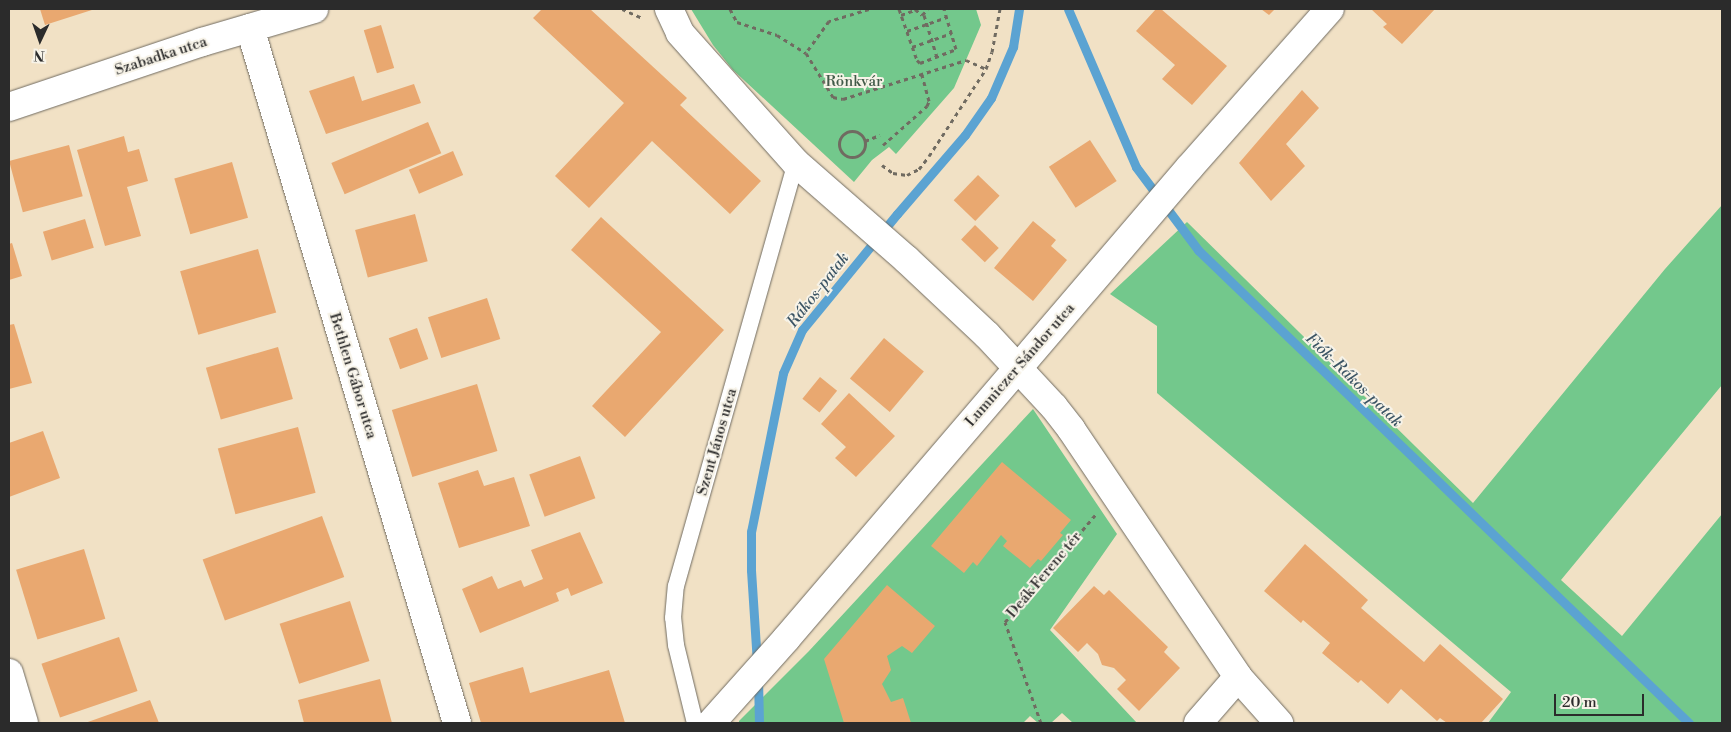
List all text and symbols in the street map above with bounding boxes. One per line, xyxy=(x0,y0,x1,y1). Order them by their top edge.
north arrow xyxy=(15,15,65,65)
street label: Szabadka utca xyxy=(113,33,209,79)
text: N xyxy=(33,46,45,64)
park label: Rönkvár xyxy=(826,73,882,91)
water label: Rákos-patak xyxy=(783,249,853,331)
street label: Lumniczer Sándor utca xyxy=(961,299,1079,431)
street label: Bethlen Gábor utca xyxy=(325,311,381,441)
water label: Fiók-Rákos-patak xyxy=(1301,329,1407,431)
street label: Szent János utca xyxy=(693,386,741,498)
street label: Deák Ferenc tér xyxy=(1003,528,1085,622)
scale bar xyxy=(1556,684,1646,716)
text: 20 m xyxy=(1562,693,1597,712)

